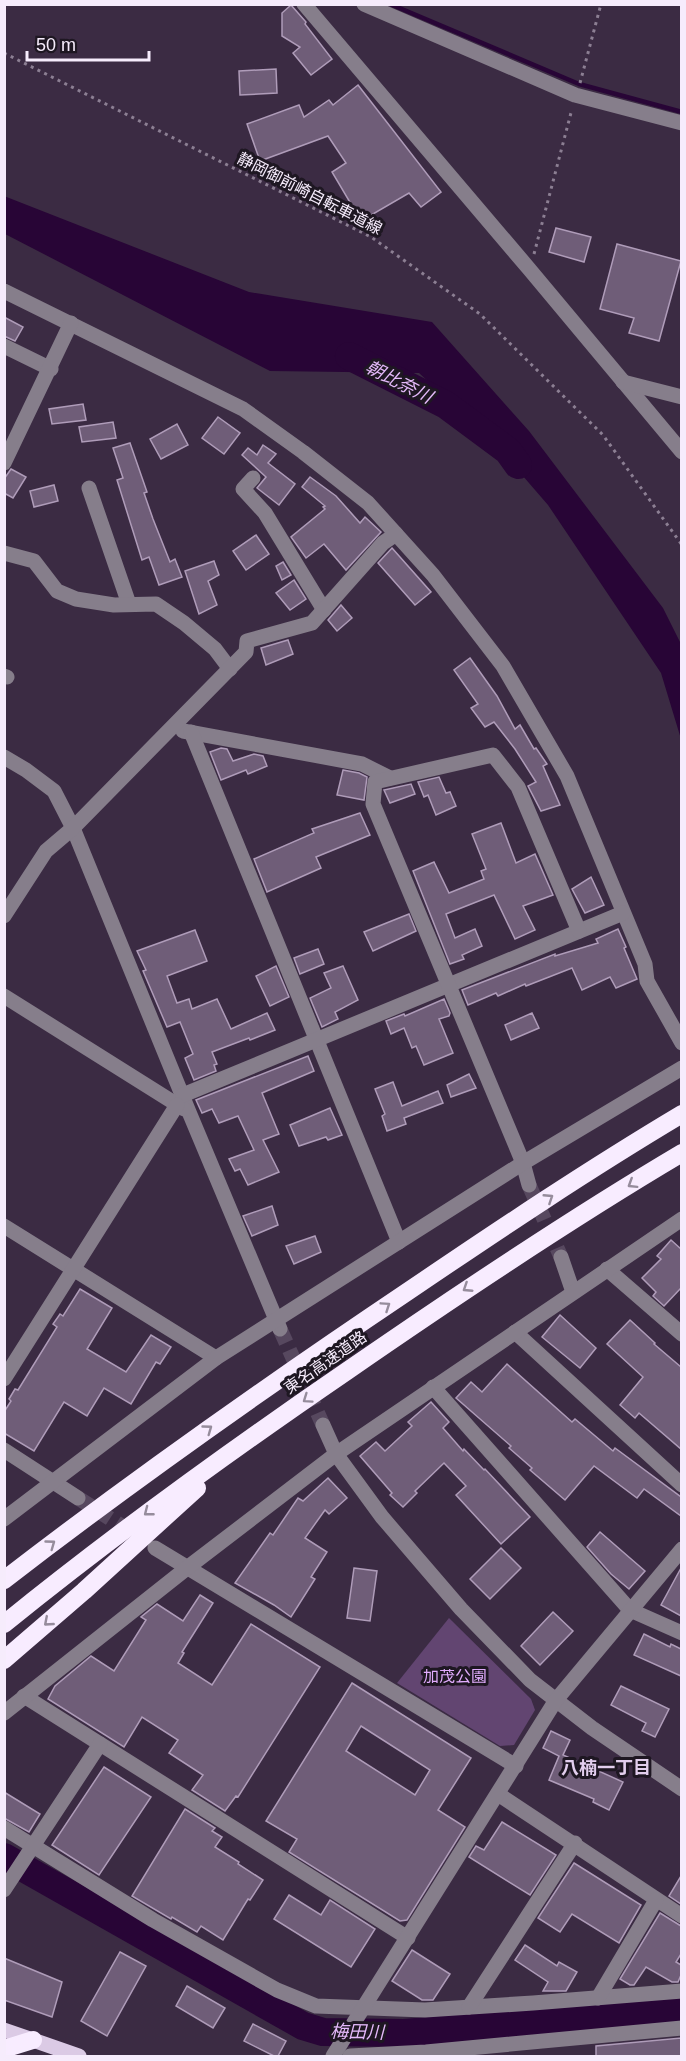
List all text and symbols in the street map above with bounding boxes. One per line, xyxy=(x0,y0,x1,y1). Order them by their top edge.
scale bar xyxy=(27,24,148,62)
text: 50 m xyxy=(36,35,76,55)
street label: 静岡御前崎自転車道線 xyxy=(235,150,385,237)
water label: 朝比奈川 xyxy=(362,357,437,408)
one-way arrow xyxy=(628,1176,638,1188)
one-way arrow xyxy=(542,1195,553,1206)
one-way arrow xyxy=(463,1281,474,1292)
one-way arrow xyxy=(379,1302,390,1313)
street label: 東名高速道路 xyxy=(281,1328,369,1397)
one-way arrow xyxy=(302,1392,313,1403)
one-way arrow xyxy=(202,1425,213,1436)
one-way arrow xyxy=(144,1505,155,1516)
one-way arrow xyxy=(44,1540,55,1551)
one-way arrow xyxy=(44,1615,55,1626)
park label: 加茂公園 xyxy=(423,1668,487,1685)
district label: 八楠一丁目 xyxy=(561,1758,651,1778)
water label: 梅田川 xyxy=(330,2022,386,2043)

